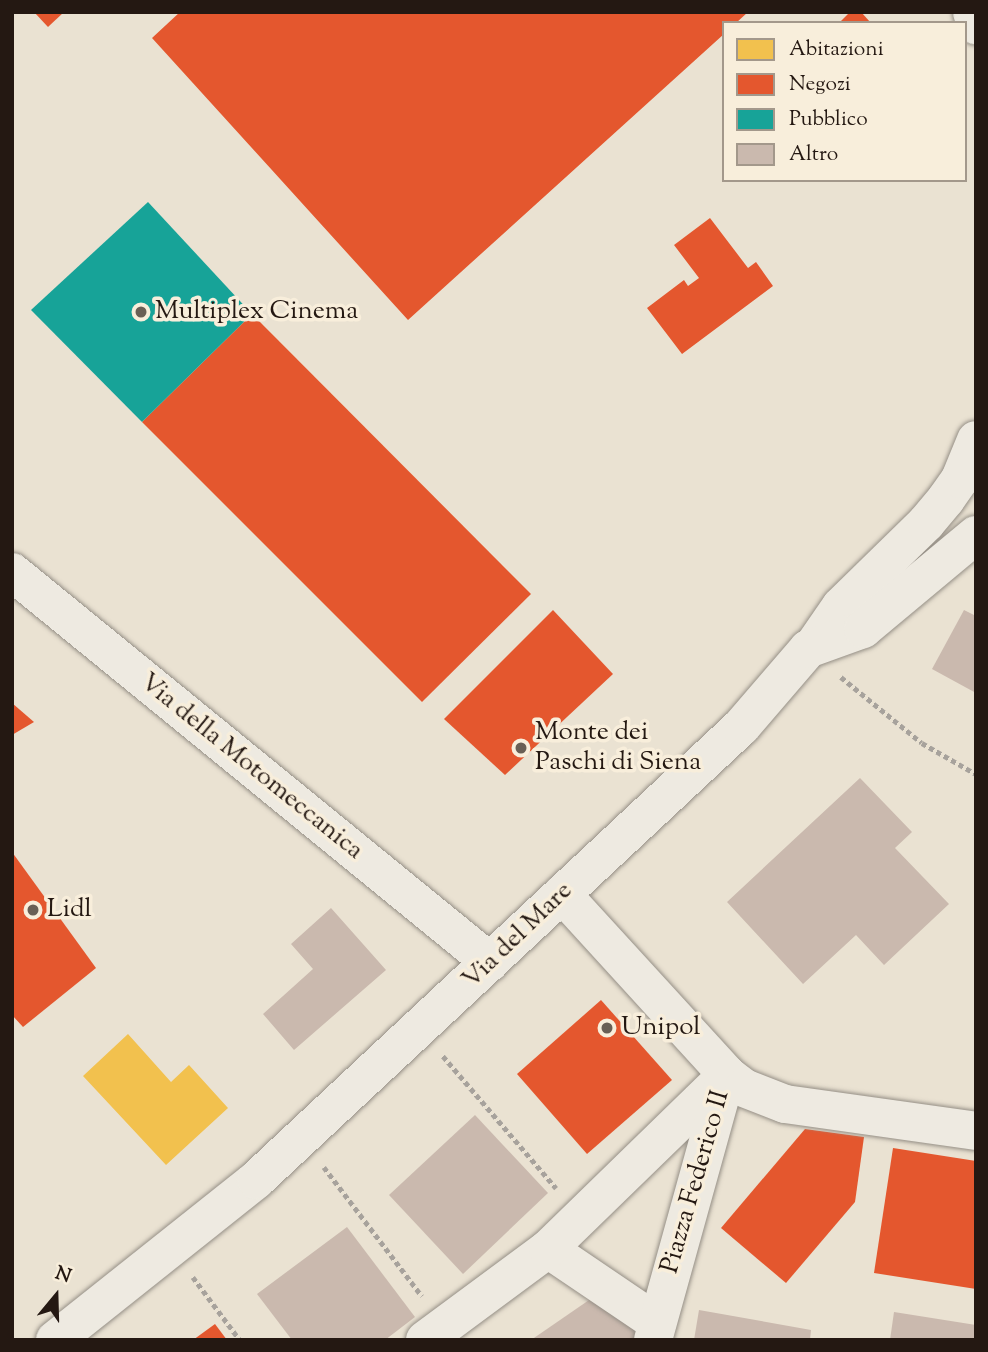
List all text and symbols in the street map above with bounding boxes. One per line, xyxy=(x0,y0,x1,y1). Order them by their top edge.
legend xyxy=(722,21,967,182)
text: Abitazioni xyxy=(789,35,884,65)
text: Negozi xyxy=(789,70,851,100)
text: Pubblico xyxy=(789,105,868,135)
text: Altro xyxy=(789,140,838,170)
place label: Multiplex Cinema xyxy=(155,296,358,328)
marker: Multiplex Cinema xyxy=(133,304,149,320)
street label: Via della Motomeccanica xyxy=(133,667,369,867)
place label: Monte dei Paschi di Siena xyxy=(535,717,701,778)
marker: Monte dei Paschi di Siena xyxy=(513,740,529,756)
street label: Via del Mare xyxy=(456,876,580,996)
place label: Lidl xyxy=(47,894,92,926)
marker: Lidl xyxy=(25,902,41,918)
place label: Unipol xyxy=(621,1012,701,1044)
marker: Unipol xyxy=(599,1020,615,1036)
street label: Piazza Federico II xyxy=(655,1087,737,1277)
text: N xyxy=(51,1260,75,1291)
north arrow xyxy=(21,1261,91,1331)

